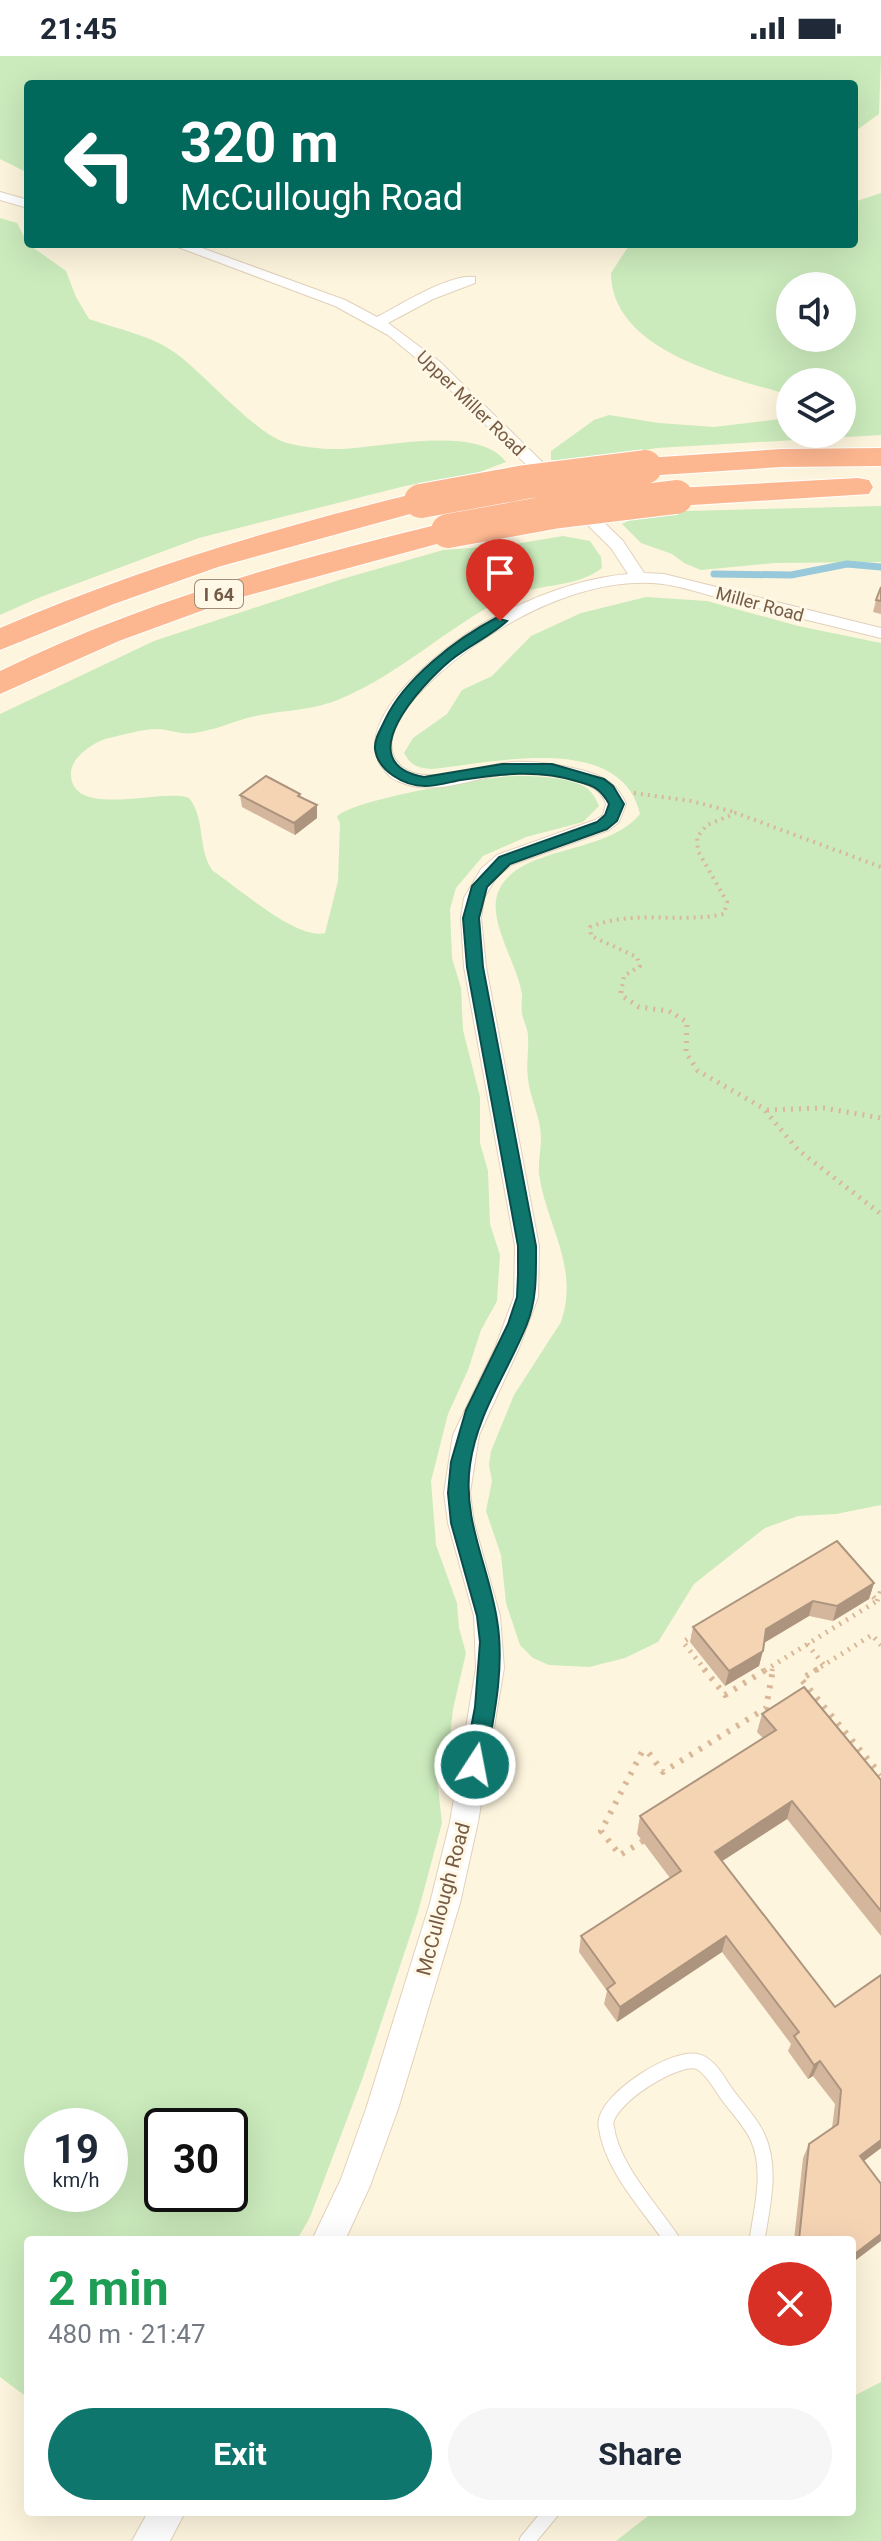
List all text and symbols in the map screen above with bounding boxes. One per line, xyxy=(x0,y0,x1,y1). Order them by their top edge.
text: 21:45 xyxy=(40,11,117,46)
text: 320 m xyxy=(180,110,339,176)
icon: left xyxy=(48,112,152,216)
text: McCullough Road xyxy=(180,177,463,219)
map controls xyxy=(776,272,856,448)
button: sound xyxy=(776,272,856,352)
street label: Upper Miller Road xyxy=(413,346,529,460)
button: layers xyxy=(776,368,856,448)
pin xyxy=(466,539,534,621)
icon: arrive xyxy=(478,551,522,595)
road number: I 64 xyxy=(195,580,243,608)
street label: Miller Road xyxy=(714,582,806,626)
position arrow xyxy=(433,1723,517,1807)
street label: McCullough Road xyxy=(411,1820,475,1978)
speed limit sign: 30 xyxy=(144,2108,248,2212)
text: 19 xyxy=(53,2126,99,2173)
text: km/h xyxy=(53,2168,99,2192)
text: 2 min xyxy=(48,2260,169,2317)
button: close xyxy=(748,2262,832,2346)
text: 480 m · 21:47 xyxy=(48,2319,206,2349)
button: Exit xyxy=(48,2408,432,2500)
button: Share xyxy=(448,2408,832,2500)

